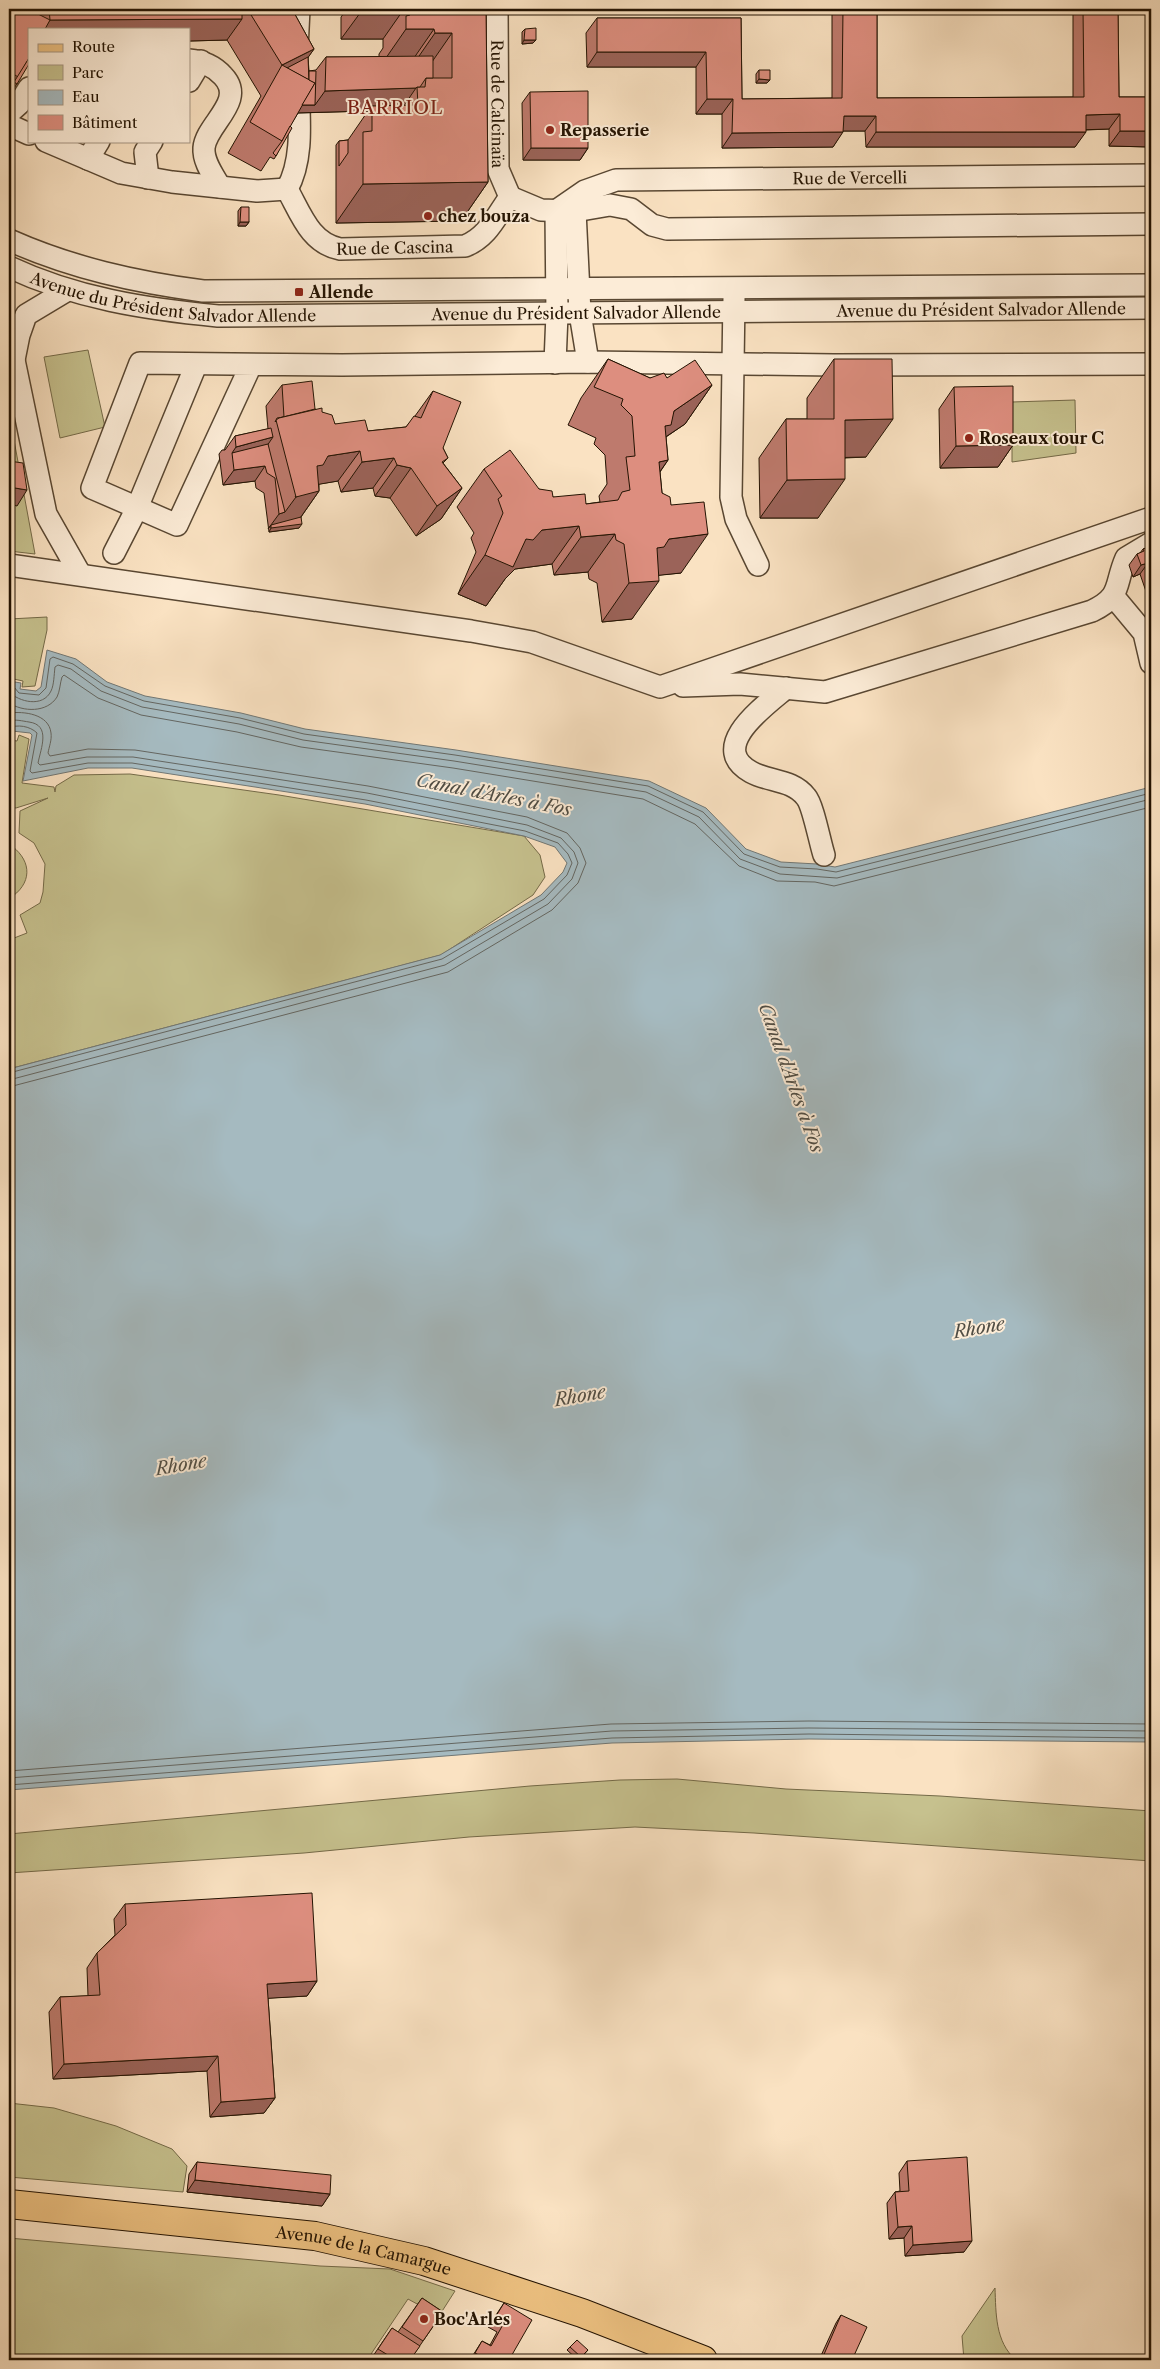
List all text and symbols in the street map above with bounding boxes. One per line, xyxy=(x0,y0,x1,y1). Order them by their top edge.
legend xyxy=(28,28,190,142)
text: Route xyxy=(72,37,115,56)
street label: Rue de Calcinaïa xyxy=(487,40,508,169)
text: Parc xyxy=(72,63,104,82)
text: Eau xyxy=(72,87,100,106)
district label: BARRIOL xyxy=(347,96,443,119)
text: Bâtiment xyxy=(72,113,138,132)
place label: Repasserie xyxy=(560,120,650,140)
marker: Repasserie xyxy=(544,124,556,136)
street label: Rue de Vercelli xyxy=(792,167,907,188)
place label: chez bouza xyxy=(438,206,531,226)
marker: chez bouza xyxy=(422,210,434,222)
street label: Rue de Cascina xyxy=(336,236,454,259)
street label: Avenue du Président Salvador Allende xyxy=(27,267,316,326)
place label: Allende xyxy=(308,282,374,302)
marker: Allende xyxy=(293,286,305,298)
street label: Avenue du Président Salvador Allende xyxy=(835,298,1126,321)
street label: Avenue du Président Salvador Allende xyxy=(430,302,721,324)
place label: Roseaux tour C xyxy=(979,428,1104,448)
marker: Roseaux tour C xyxy=(963,432,975,444)
water label: Canal d'Arles à Fos xyxy=(415,769,574,821)
water label: Canal d'Arles à Fos xyxy=(754,1000,828,1156)
water label: Rhone xyxy=(950,1312,1007,1344)
water label: Rhone xyxy=(551,1380,608,1412)
water label: Rhone xyxy=(152,1449,209,1481)
street label: Avenue de la Camargue xyxy=(274,2222,454,2279)
place label: Boc'Arles xyxy=(434,2309,510,2329)
marker: Boc'Arles xyxy=(418,2313,430,2325)

